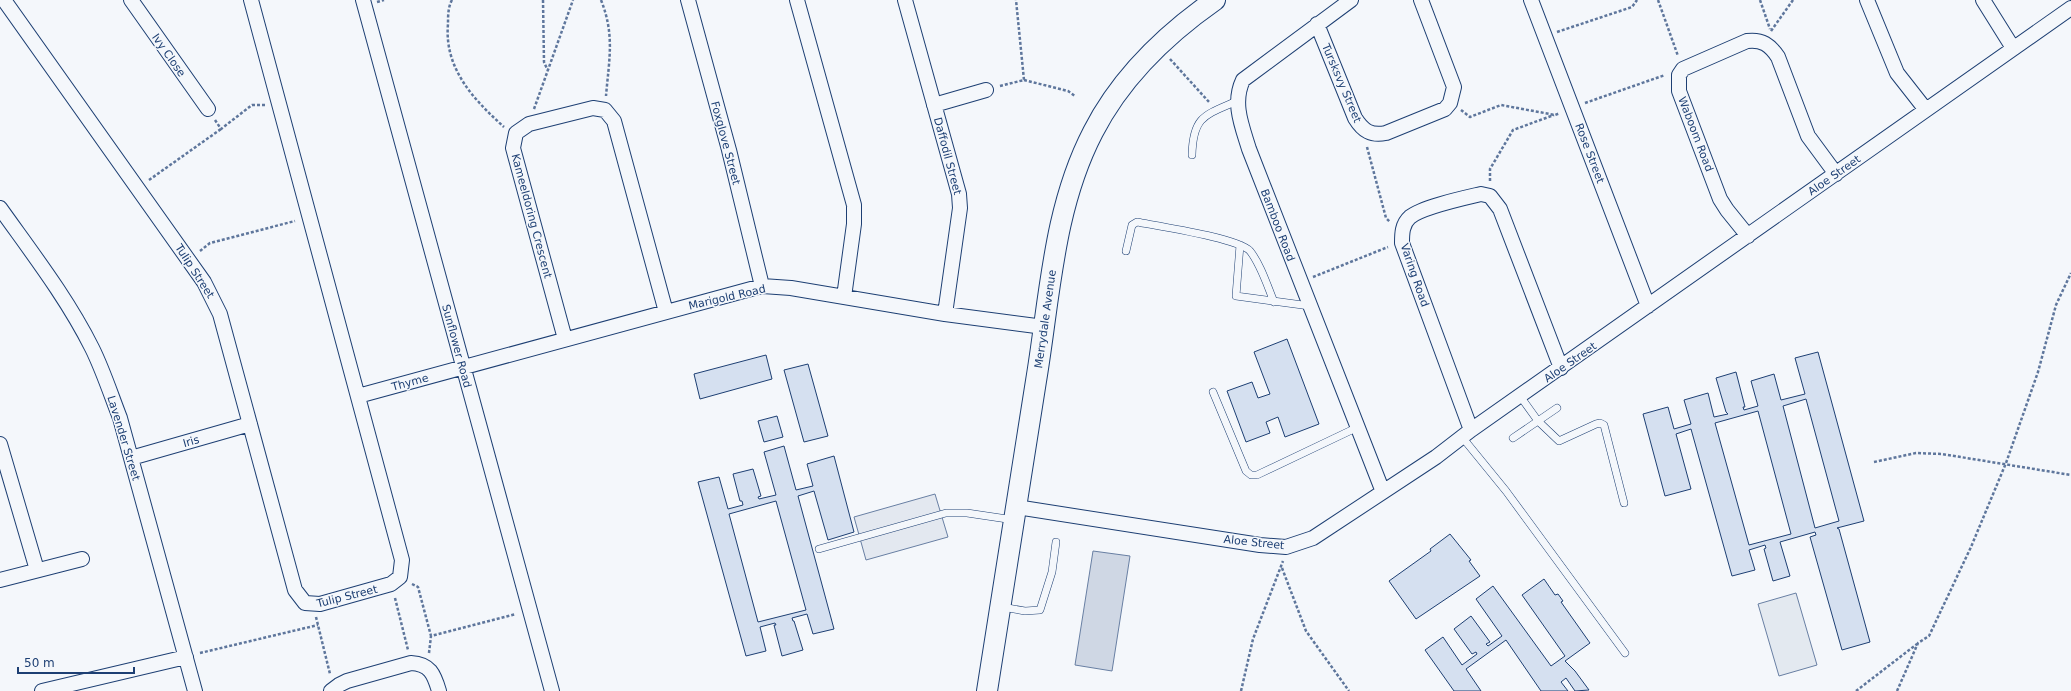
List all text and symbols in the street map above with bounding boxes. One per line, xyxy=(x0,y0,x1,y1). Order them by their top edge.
street label: Ivy Close xyxy=(149,31,188,80)
street label: Tursksvy Street xyxy=(1319,41,1364,125)
street label: Waboom Road xyxy=(1675,95,1716,173)
street label: Foxglove Street xyxy=(708,100,743,187)
street label: Daffodil Street xyxy=(931,116,964,197)
street label: Rose Street xyxy=(1572,121,1607,186)
street label: Kameeldoring Crescent xyxy=(509,152,555,280)
street label: Aloe Street xyxy=(1806,152,1864,198)
street label: Bamboo Road xyxy=(1258,187,1297,263)
street label: Tulip Street xyxy=(172,241,217,301)
street label: Varing Road xyxy=(1398,242,1431,309)
street label: Merrydale Avenue xyxy=(1032,269,1059,369)
street label: Marigold Road xyxy=(687,282,767,313)
street label: Sunflower Road xyxy=(439,303,474,389)
street label: Aloe Street xyxy=(1542,339,1600,385)
street label: Thyme xyxy=(389,371,430,394)
street label: Lavender Street xyxy=(104,394,143,483)
street label: Iris xyxy=(181,433,201,450)
street label: Aloe Street xyxy=(1223,533,1286,552)
street label: Tulip Street xyxy=(314,583,379,611)
scale bar xyxy=(18,649,134,675)
text: 50 m xyxy=(24,656,55,670)

